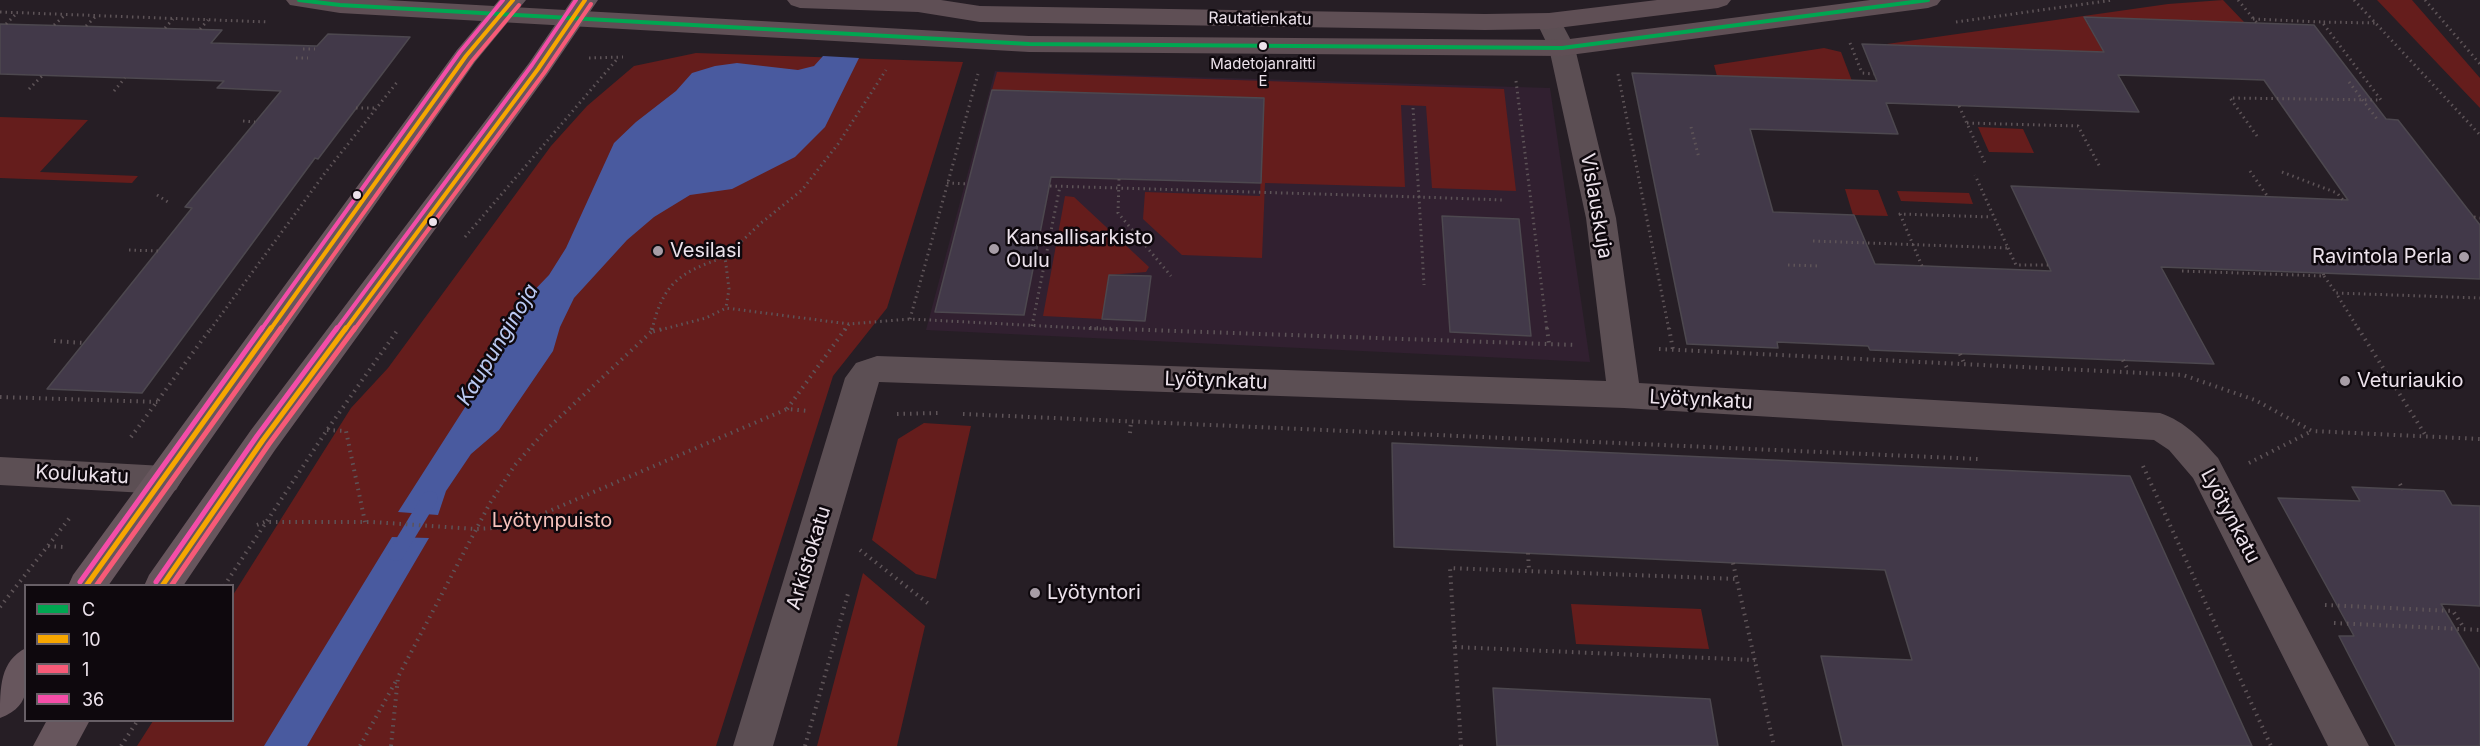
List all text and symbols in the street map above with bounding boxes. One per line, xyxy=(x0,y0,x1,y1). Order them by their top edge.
street label: Rautatienkatu xyxy=(1208,8,1312,30)
marker: Madetojanraitti E xyxy=(1257,40,1269,52)
place label: Madetojanraitti E xyxy=(1210,55,1316,90)
street label: Vislauskuja xyxy=(1575,151,1617,261)
unlabelled marker xyxy=(351,189,363,201)
unlabelled marker xyxy=(427,216,439,228)
place label: Kansallisarkisto Oulu xyxy=(1006,226,1153,273)
place label: Vesilasi xyxy=(670,239,741,263)
marker: Kansallisarkisto Oulu xyxy=(987,242,1001,256)
marker: Vesilasi xyxy=(651,244,665,258)
place label: Ravintola Perla xyxy=(2312,245,2452,269)
marker: Ravintola Perla xyxy=(2457,250,2471,264)
water label: Kaupunginoja xyxy=(452,280,544,410)
street label: Lyötynkatu xyxy=(1164,367,1268,395)
place label: Veturiaukio xyxy=(2357,369,2463,393)
marker: Veturiaukio xyxy=(2338,374,2352,388)
street label: Lyötynkatu xyxy=(1649,385,1753,415)
street label: Koulukatu xyxy=(35,461,129,489)
street label: Lyötynkatu xyxy=(2195,465,2265,567)
street label: Arkistokatu xyxy=(782,503,836,613)
park label: Lyötynpuisto xyxy=(492,509,612,533)
place label: Lyötyntori xyxy=(1047,581,1141,605)
legend xyxy=(24,584,234,722)
marker: Lyötyntori xyxy=(1028,586,1042,600)
text: C xyxy=(82,599,95,620)
text: 10 xyxy=(82,629,101,650)
text: 1 xyxy=(82,659,89,680)
text: 36 xyxy=(82,689,104,710)

